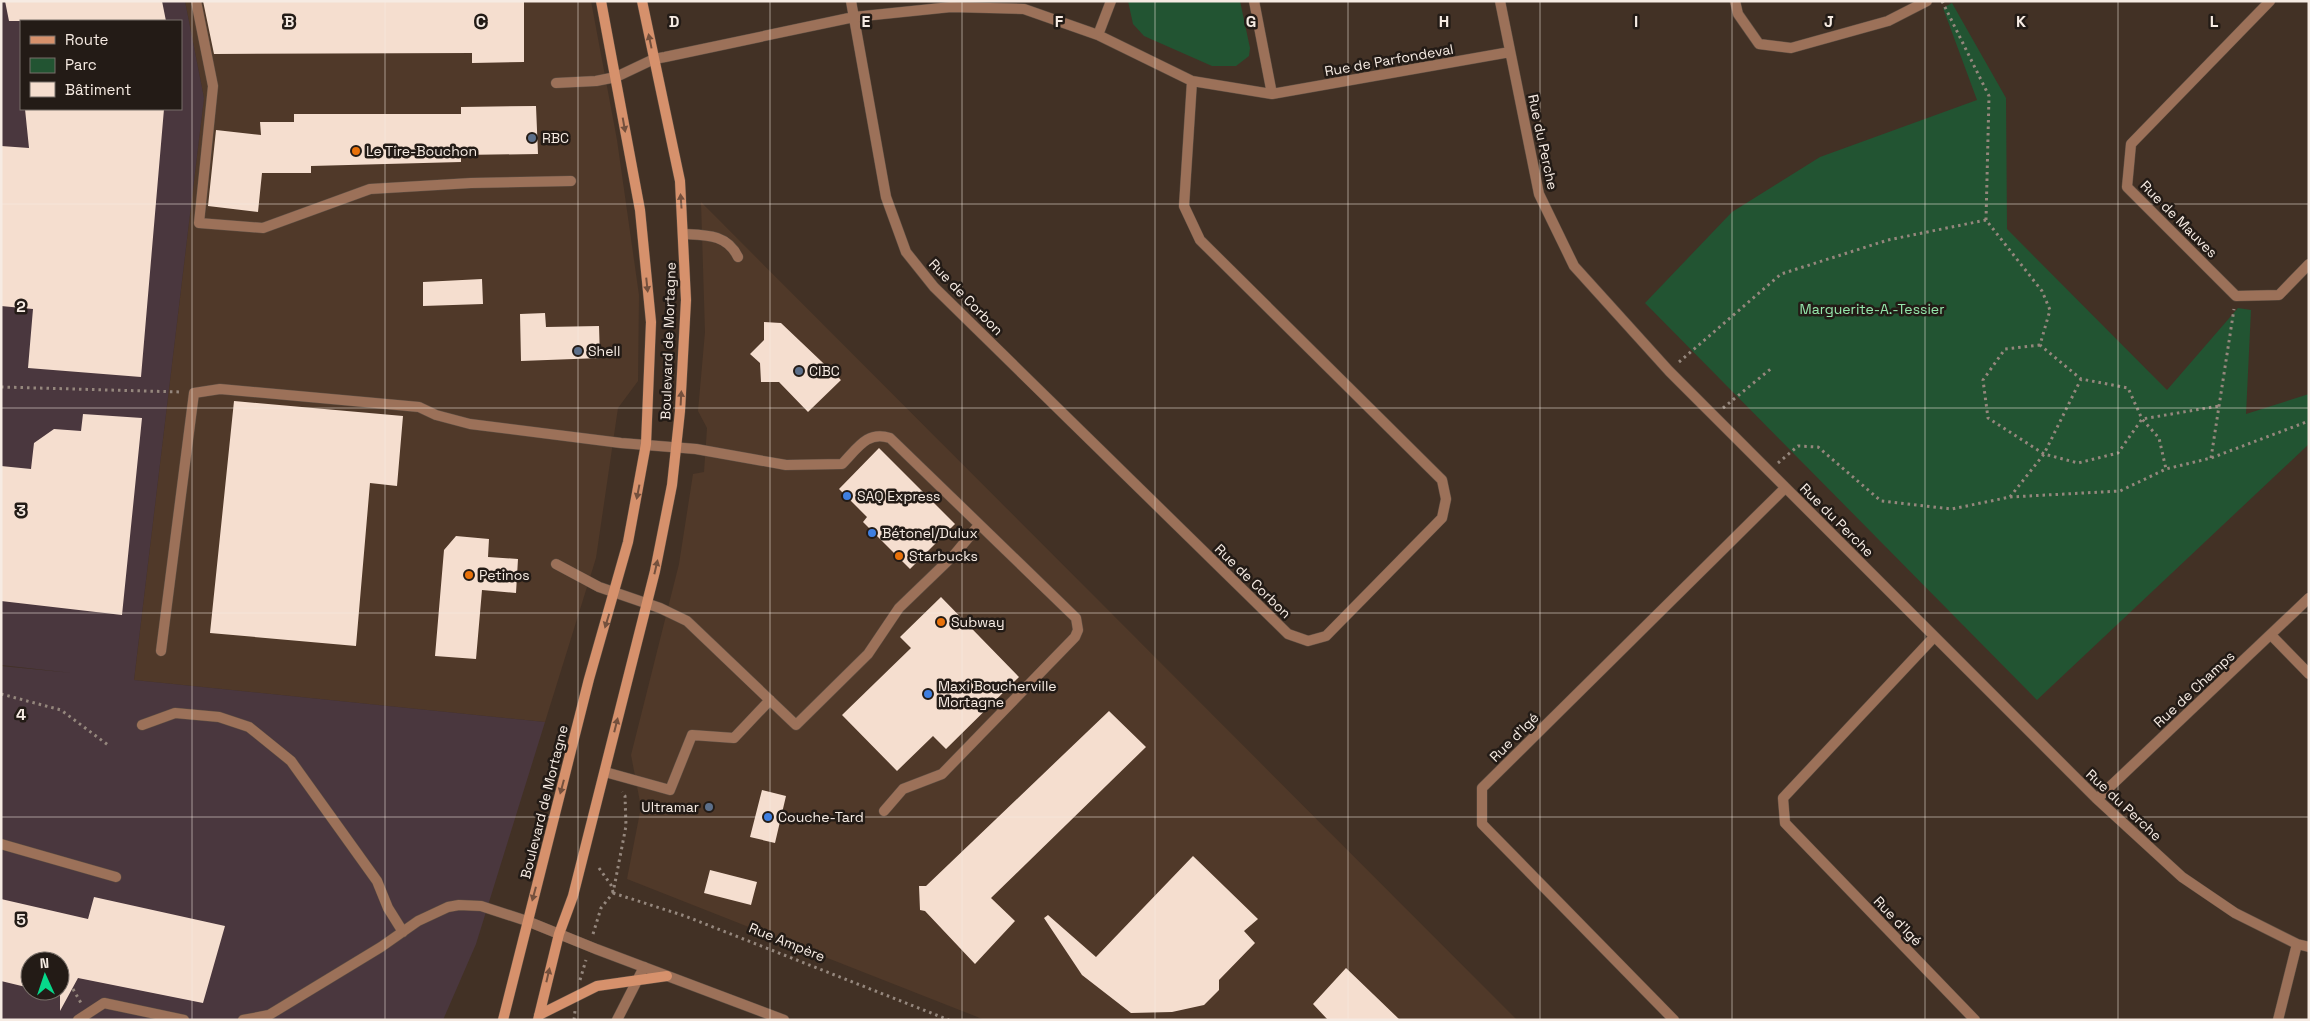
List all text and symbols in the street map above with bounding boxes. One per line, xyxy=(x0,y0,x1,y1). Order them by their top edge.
text: B xyxy=(284,11,294,32)
text: C xyxy=(476,11,486,32)
text: D xyxy=(669,11,679,32)
text: E xyxy=(862,11,871,32)
text: F xyxy=(1055,11,1064,32)
text: G xyxy=(1246,11,1256,32)
text: H xyxy=(1439,11,1449,32)
text: I xyxy=(1634,11,1638,32)
text: J xyxy=(1824,11,1834,32)
text: K xyxy=(2016,11,2026,32)
text: L xyxy=(2210,11,2219,32)
legend xyxy=(20,20,182,110)
text: Route xyxy=(65,30,109,49)
one-way arrow xyxy=(646,33,654,49)
street label: Rue de Parfondeval xyxy=(1323,40,1455,80)
text: Parc xyxy=(65,55,97,74)
text: Bâtiment xyxy=(65,80,131,99)
street label: Rue du Perche xyxy=(1524,93,1562,191)
one-way arrow xyxy=(621,117,629,133)
place label: RBC xyxy=(542,129,569,147)
marker: RBC xyxy=(526,132,538,144)
place label: Le Tire-Bouchon xyxy=(366,142,477,160)
marker: Le Tire-Bouchon xyxy=(350,145,362,157)
street label: Rue de Mauves xyxy=(2137,177,2221,261)
one-way arrow xyxy=(677,192,685,208)
street label: Rue de Corbon xyxy=(925,255,1007,339)
street label: Boulevard de Mortagne xyxy=(656,262,680,420)
one-way arrow xyxy=(644,278,652,294)
text: 2 xyxy=(16,296,26,317)
park label: Marguerite-A.-Tessier xyxy=(1800,300,1944,318)
place label: Shell xyxy=(588,342,620,360)
marker: Shell xyxy=(572,345,584,357)
place label: CIBC xyxy=(809,362,840,380)
marker: CIBC xyxy=(793,365,805,377)
one-way arrow xyxy=(677,390,685,406)
street label: Rue du Perche xyxy=(1796,479,1878,561)
one-way arrow xyxy=(634,485,642,501)
place label: SAQ Express xyxy=(857,487,940,505)
marker: SAQ Express xyxy=(841,490,853,502)
text: 3 xyxy=(16,500,26,521)
place label: Bétonel/Dulux xyxy=(882,524,978,542)
marker: Bétonel/Dulux xyxy=(866,527,878,539)
street label: Rue de Corbon xyxy=(1211,540,1295,622)
place label: Starbucks xyxy=(909,547,978,565)
marker: Starbucks xyxy=(893,550,905,562)
one-way arrow xyxy=(652,559,660,575)
place label: Petinos xyxy=(479,566,530,584)
marker: Petinos xyxy=(463,569,475,581)
place label: Subway xyxy=(951,613,1005,631)
one-way arrow xyxy=(602,614,610,629)
marker: Subway xyxy=(935,616,947,628)
street label: Rue de Champs xyxy=(2150,647,2238,731)
place label: Maxi Boucherville Mortagne xyxy=(938,677,1057,711)
marker: Maxi Boucherville Mortagne xyxy=(922,688,934,700)
text: 4 xyxy=(16,704,26,725)
street label: Rue d'Igé xyxy=(1486,709,1542,765)
one-way arrow xyxy=(613,718,621,733)
street label: Boulevard de Mortagne xyxy=(516,723,572,881)
street label: Rue du Perche xyxy=(2082,765,2166,845)
one-way arrow xyxy=(558,780,566,795)
place label: Ultramar xyxy=(641,798,699,816)
marker: Ultramar xyxy=(703,801,715,813)
place label: Couche-Tard xyxy=(778,808,864,826)
marker: Couche-Tard xyxy=(762,811,774,823)
one-way arrow xyxy=(530,887,538,902)
street label: Rue d'Igé xyxy=(1870,892,1926,950)
text: 5 xyxy=(16,909,26,930)
street label: Rue Ampère xyxy=(746,919,828,965)
north arrow xyxy=(20,951,70,1001)
text: N xyxy=(39,954,49,972)
one-way arrow xyxy=(544,967,552,982)

